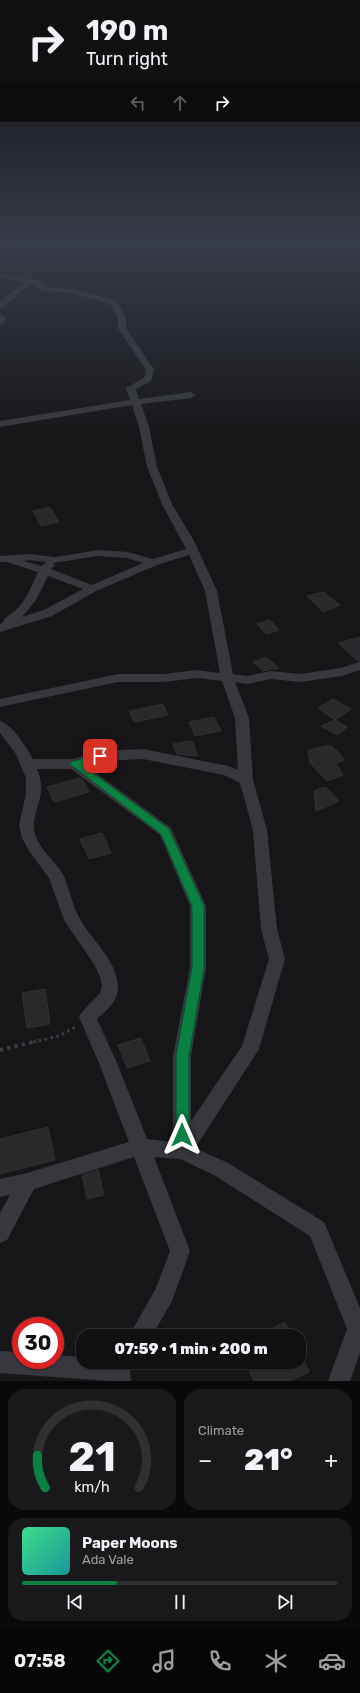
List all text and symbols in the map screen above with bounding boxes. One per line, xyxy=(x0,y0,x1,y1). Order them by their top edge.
text: 190 m xyxy=(86,14,169,47)
icon: right xyxy=(20,16,72,68)
text: Turn right xyxy=(86,48,168,70)
icon: left xyxy=(127,92,149,114)
icon: ahead xyxy=(169,92,191,114)
icon: right xyxy=(211,92,233,114)
pin xyxy=(83,739,117,773)
icon: arrive xyxy=(89,745,111,767)
position arrow xyxy=(161,1114,203,1156)
speed limit sign: 30 xyxy=(12,1317,64,1369)
text: 07:59 · 1 min · 200 m xyxy=(114,1340,268,1358)
text: Climate xyxy=(198,1423,244,1438)
text: 21 xyxy=(68,1431,116,1480)
text: 21° xyxy=(244,1442,293,1478)
text: − xyxy=(198,1447,212,1474)
text: + xyxy=(324,1447,338,1474)
text: km/h xyxy=(74,1478,110,1495)
text: Paper Moons xyxy=(82,1534,178,1552)
text: Ada Vale xyxy=(82,1552,134,1567)
icon: previous xyxy=(64,1591,86,1613)
icon: pause xyxy=(169,1591,191,1613)
icon: next xyxy=(274,1591,296,1613)
icon: directions xyxy=(94,1647,122,1675)
icon: music xyxy=(150,1647,178,1675)
icon: phone xyxy=(206,1647,234,1675)
icon: climate xyxy=(262,1647,290,1675)
icon: car xyxy=(318,1647,346,1675)
text: 07:58 xyxy=(14,1650,66,1672)

